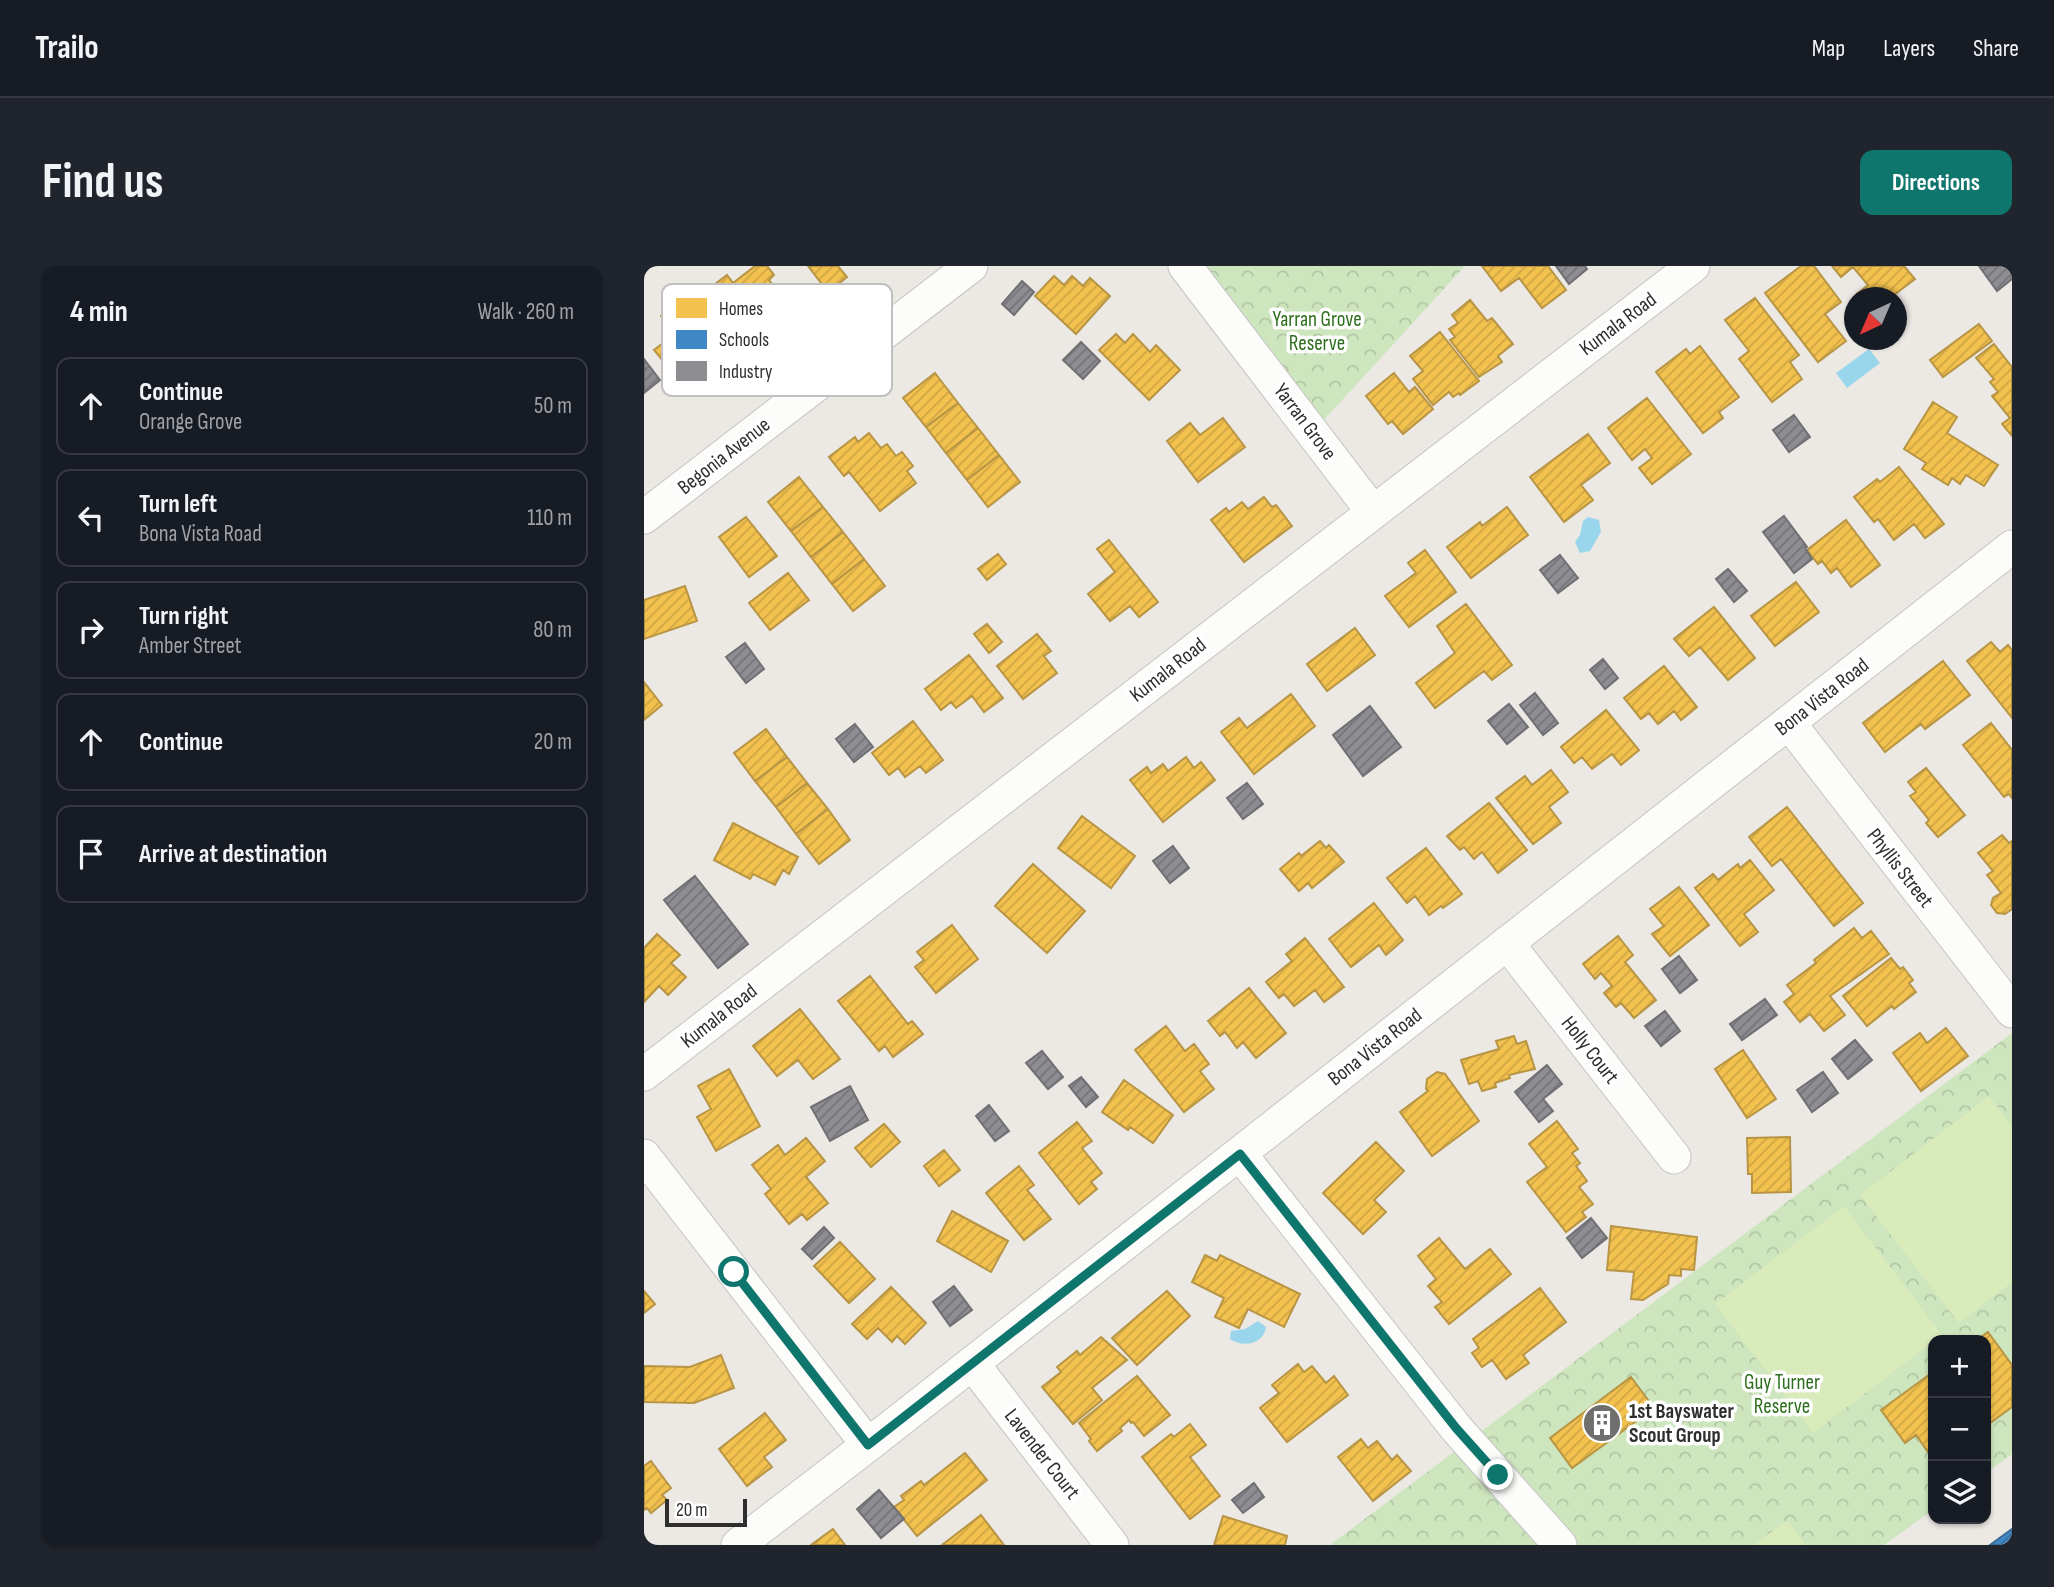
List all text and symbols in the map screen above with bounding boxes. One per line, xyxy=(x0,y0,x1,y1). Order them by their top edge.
text: Trailo xyxy=(35,28,99,68)
text: Map xyxy=(1812,34,1845,63)
text: Layers xyxy=(1883,34,1935,63)
text: Share xyxy=(1973,34,2019,63)
button: Directions xyxy=(1860,150,2012,215)
text: Find us xyxy=(42,153,164,212)
legend xyxy=(662,284,892,396)
street label: Kumala Road xyxy=(1575,287,1661,361)
north arrow xyxy=(1844,287,1907,350)
text: 4 min xyxy=(70,294,128,330)
text: Walk · 260 m xyxy=(478,298,574,326)
text: Homes xyxy=(719,298,763,321)
park label: Yarran Grove Reserve xyxy=(1272,307,1362,356)
text: Schools xyxy=(719,329,769,352)
text: Industry xyxy=(719,361,773,384)
text: Continue xyxy=(139,377,223,408)
street label: Yarran Grove xyxy=(1268,379,1342,465)
icon: ahead xyxy=(72,387,110,425)
text: 50 m xyxy=(534,392,572,420)
text: Orange Grove xyxy=(139,408,242,436)
street label: Begonia Avenue xyxy=(673,412,775,500)
text: Turn left xyxy=(139,489,217,520)
icon: left xyxy=(72,499,110,537)
text: 110 m xyxy=(527,504,572,532)
text: Bona Vista Road xyxy=(139,520,262,548)
text: Turn right xyxy=(139,601,228,632)
icon: right xyxy=(72,611,110,649)
text: 80 m xyxy=(533,616,572,644)
text: Amber Street xyxy=(139,632,242,660)
street label: Kumala Road xyxy=(1125,632,1211,708)
street label: Bona Vista Road xyxy=(1770,653,1874,741)
icon: ahead xyxy=(72,723,110,761)
text: Continue xyxy=(139,727,223,758)
text: 20 m xyxy=(534,728,572,756)
street label: Phyllis Street xyxy=(1861,824,1939,912)
icon: arrive xyxy=(72,835,110,873)
text: Arrive at destination xyxy=(139,839,327,870)
street label: Kumala Road xyxy=(676,978,762,1054)
street label: Bona Vista Road xyxy=(1323,1003,1427,1091)
street label: Holly Court xyxy=(1556,1011,1624,1089)
route start xyxy=(718,1256,749,1287)
map controls xyxy=(1928,1335,1991,1524)
button: + xyxy=(1928,1335,1991,1398)
park label: Guy Turner Reserve xyxy=(1744,1370,1820,1419)
button: − xyxy=(1928,1398,1991,1461)
place label: 1st Bayswater Scout Group xyxy=(1629,1399,1735,1448)
building icon: 1st Bayswater Scout Group xyxy=(1581,1402,1623,1444)
street label: Lavender Court xyxy=(999,1404,1085,1504)
route end xyxy=(1482,1459,1513,1490)
button: layers xyxy=(1928,1461,1991,1524)
scale bar xyxy=(665,1496,747,1528)
text: 20 m xyxy=(676,1499,708,1522)

